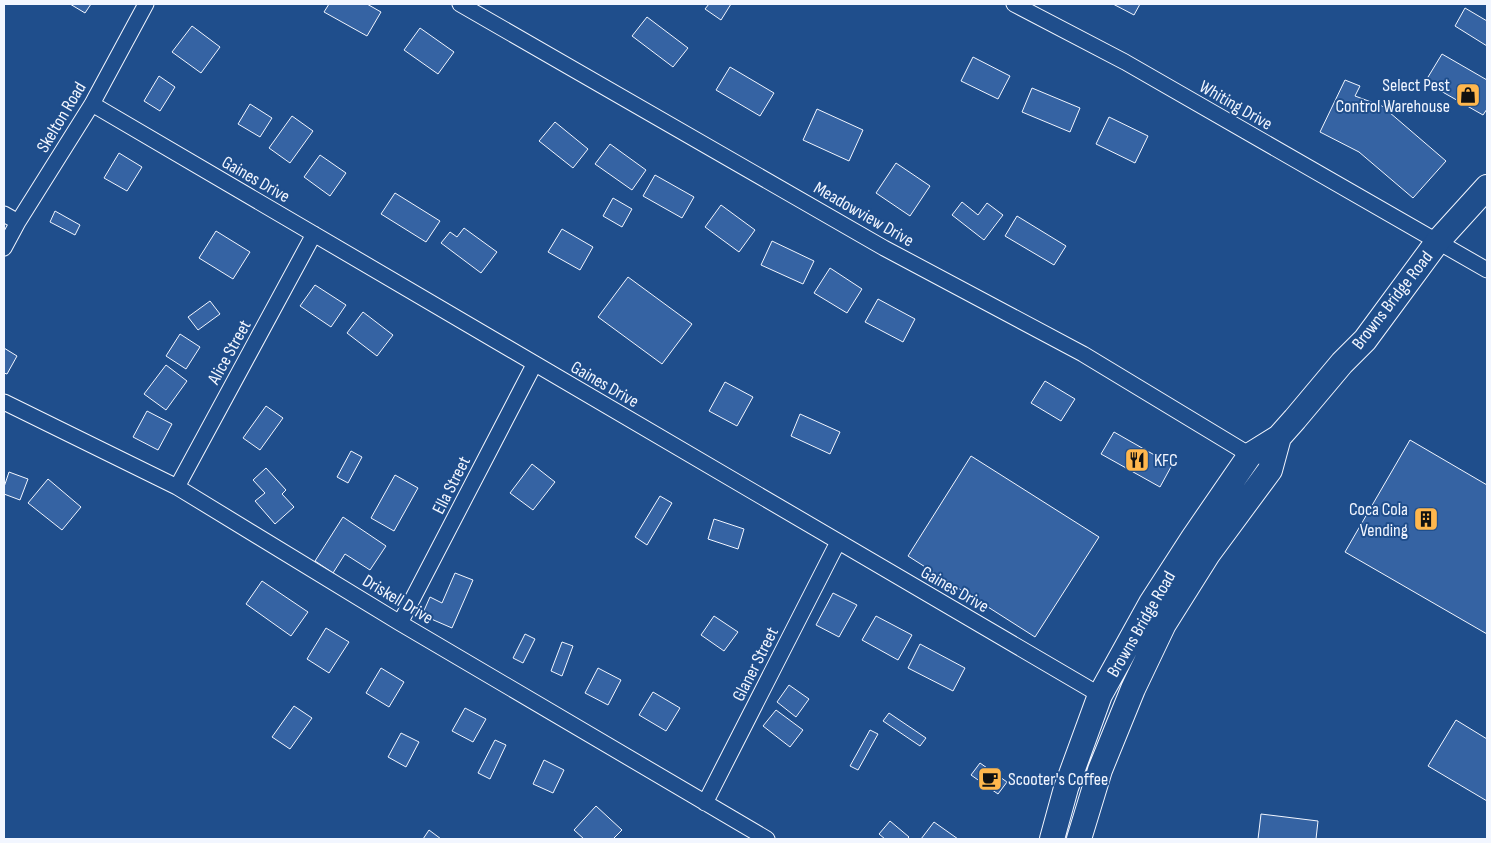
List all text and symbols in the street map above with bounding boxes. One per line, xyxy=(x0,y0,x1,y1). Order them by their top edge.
place label: Select Pest Control Warehouse xyxy=(1335,75,1450,117)
street label: Whiting Drive xyxy=(1196,76,1276,135)
street label: Skelton Road xyxy=(32,78,91,156)
shop icon: Select Pest Control Warehouse xyxy=(1455,82,1481,108)
street label: Gaines Drive xyxy=(218,152,293,207)
street label: Meadowview Drive xyxy=(810,177,917,251)
street label: Browns Bridge Road xyxy=(1348,247,1437,354)
street label: Alice Street xyxy=(203,316,256,389)
street label: Gaines Drive xyxy=(567,357,642,412)
restaurant icon: KFC xyxy=(1124,447,1150,473)
place label: KFC xyxy=(1154,450,1178,471)
street label: Ella Street xyxy=(428,452,475,518)
place label: Coca Cola Vending xyxy=(1349,499,1408,541)
building icon: Coca Cola Vending xyxy=(1413,506,1439,532)
street label: Gaines Drive xyxy=(917,562,992,617)
street label: Browns Bridge Road xyxy=(1103,568,1180,681)
street label: Driskell Drive xyxy=(359,570,437,629)
street label: Glaner Street xyxy=(728,623,783,705)
cafe icon: Scooter's Coffee xyxy=(977,766,1003,792)
place label: Scooter's Coffee xyxy=(1008,769,1108,790)

